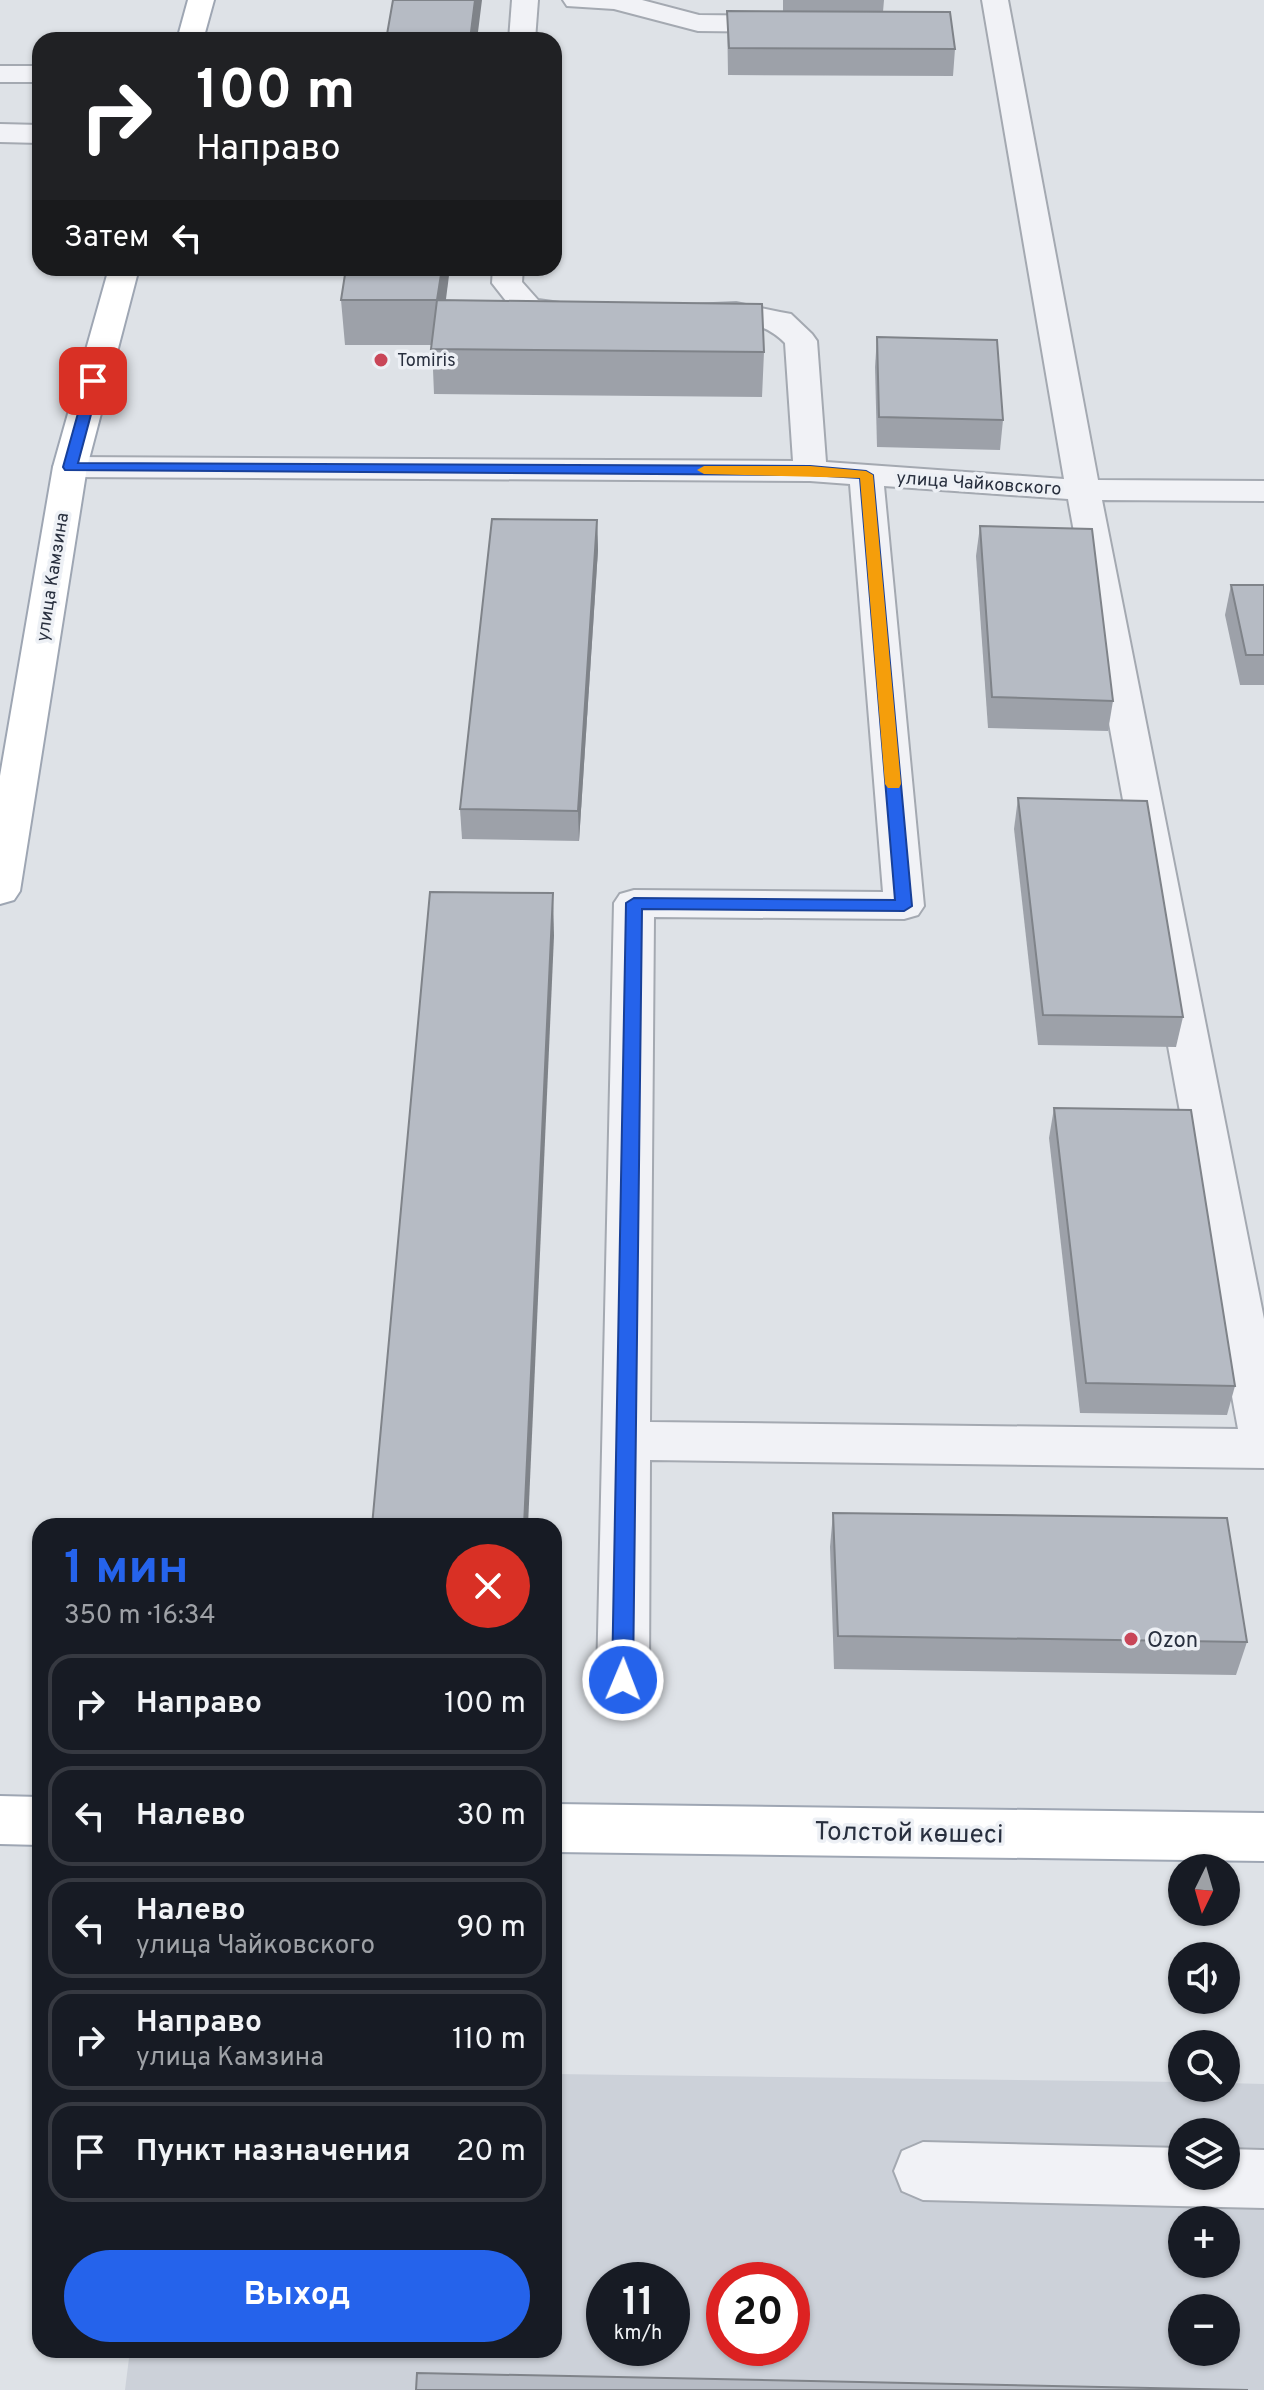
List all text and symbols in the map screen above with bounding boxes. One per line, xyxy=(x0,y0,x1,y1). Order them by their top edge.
text: 100 m xyxy=(196,58,355,128)
icon: right xyxy=(64,64,168,168)
text: Направо xyxy=(196,127,341,173)
icon: left xyxy=(165,216,209,260)
text: Затем xyxy=(64,220,149,257)
pin xyxy=(59,347,127,415)
place label: Tomiris xyxy=(397,350,456,373)
marker: Tomiris xyxy=(372,351,390,369)
icon: arrive xyxy=(71,359,115,403)
street label: улица Чайковского xyxy=(896,467,1062,502)
street label: улица Камзина xyxy=(32,511,75,643)
text: 1 мин xyxy=(64,1540,189,1600)
button: close xyxy=(446,1544,530,1628)
text: 350 m · 16:34 xyxy=(64,1600,216,1633)
place label: Ozon xyxy=(1147,1628,1198,1655)
marker: Ozon xyxy=(1122,1630,1140,1648)
position arrow xyxy=(581,1638,665,1722)
icon: right xyxy=(68,1682,112,1726)
text: Направо xyxy=(136,1686,262,1723)
text: 100 m xyxy=(444,1686,526,1723)
icon: left xyxy=(68,1794,112,1838)
text: Налево xyxy=(136,1798,245,1835)
text: 30 m xyxy=(457,1798,526,1835)
street label: Толстой көшесі xyxy=(814,1816,1004,1853)
north arrow xyxy=(1168,1854,1240,1926)
map controls xyxy=(1168,1854,1240,2366)
text: Налево xyxy=(136,1893,245,1930)
icon: left xyxy=(68,1906,112,1950)
text: 90 m xyxy=(457,1910,526,1947)
text: улица Чайковского xyxy=(136,1930,375,1963)
button: sound xyxy=(1168,1942,1240,2014)
text: Направо xyxy=(136,2005,262,2042)
icon: right xyxy=(68,2018,112,2062)
text: 110 m xyxy=(452,2022,526,2059)
button: search xyxy=(1168,2030,1240,2102)
text: улица Камзина xyxy=(136,2042,324,2075)
button: layers xyxy=(1168,2118,1240,2190)
icon: arrive xyxy=(68,2130,112,2174)
text: Пункт назначения xyxy=(136,2134,410,2171)
text: 20 m xyxy=(456,2134,526,2171)
button: + xyxy=(1168,2206,1240,2278)
button: Выход xyxy=(64,2250,530,2342)
speed limit sign: 20 xyxy=(706,2262,810,2366)
text: 11 xyxy=(622,2279,654,2329)
button: − xyxy=(1168,2294,1240,2366)
text: km/h xyxy=(614,2321,662,2347)

